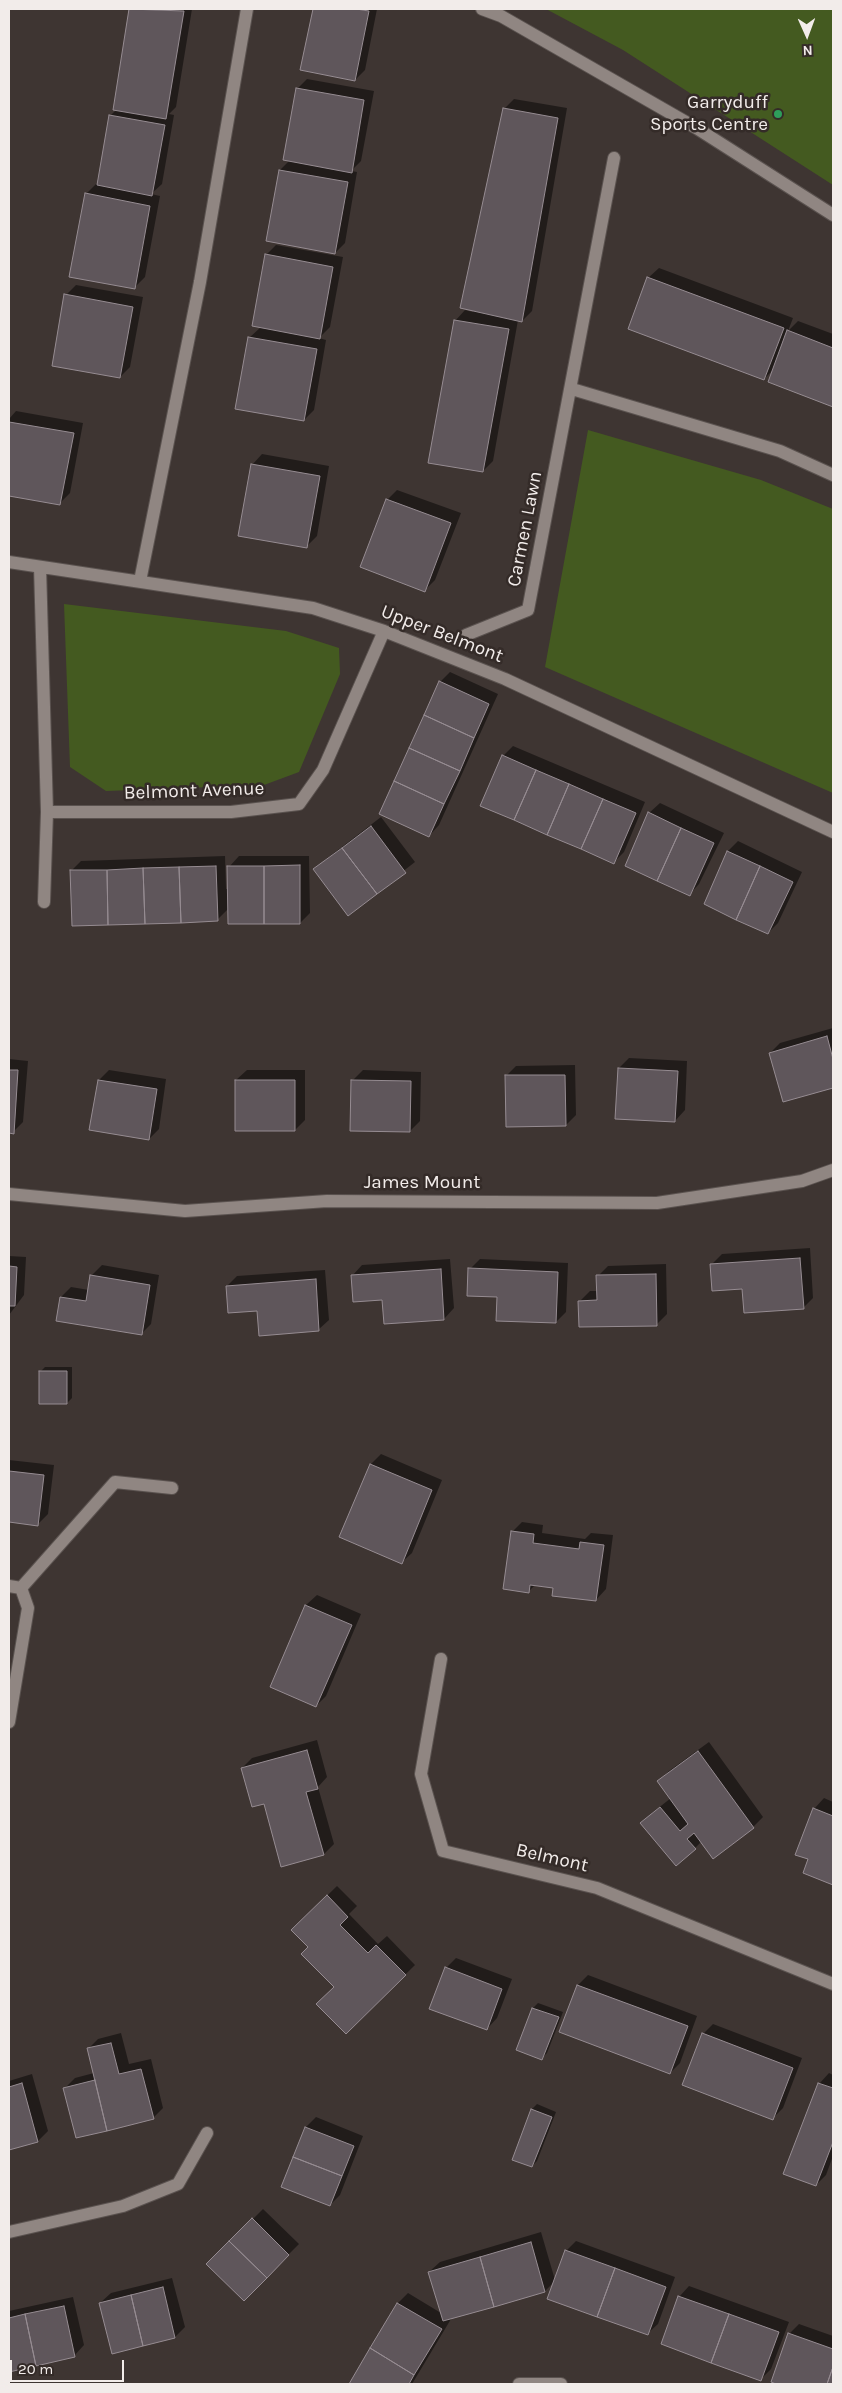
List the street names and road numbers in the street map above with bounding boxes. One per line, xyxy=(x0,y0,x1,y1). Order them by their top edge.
street label: Carmen Lawn xyxy=(503,469,547,589)
street label: Upper Belmont xyxy=(378,600,506,668)
street label: Belmont Avenue xyxy=(123,777,265,805)
street label: James Mount xyxy=(364,1172,480,1194)
street label: Belmont xyxy=(514,1839,590,1877)

